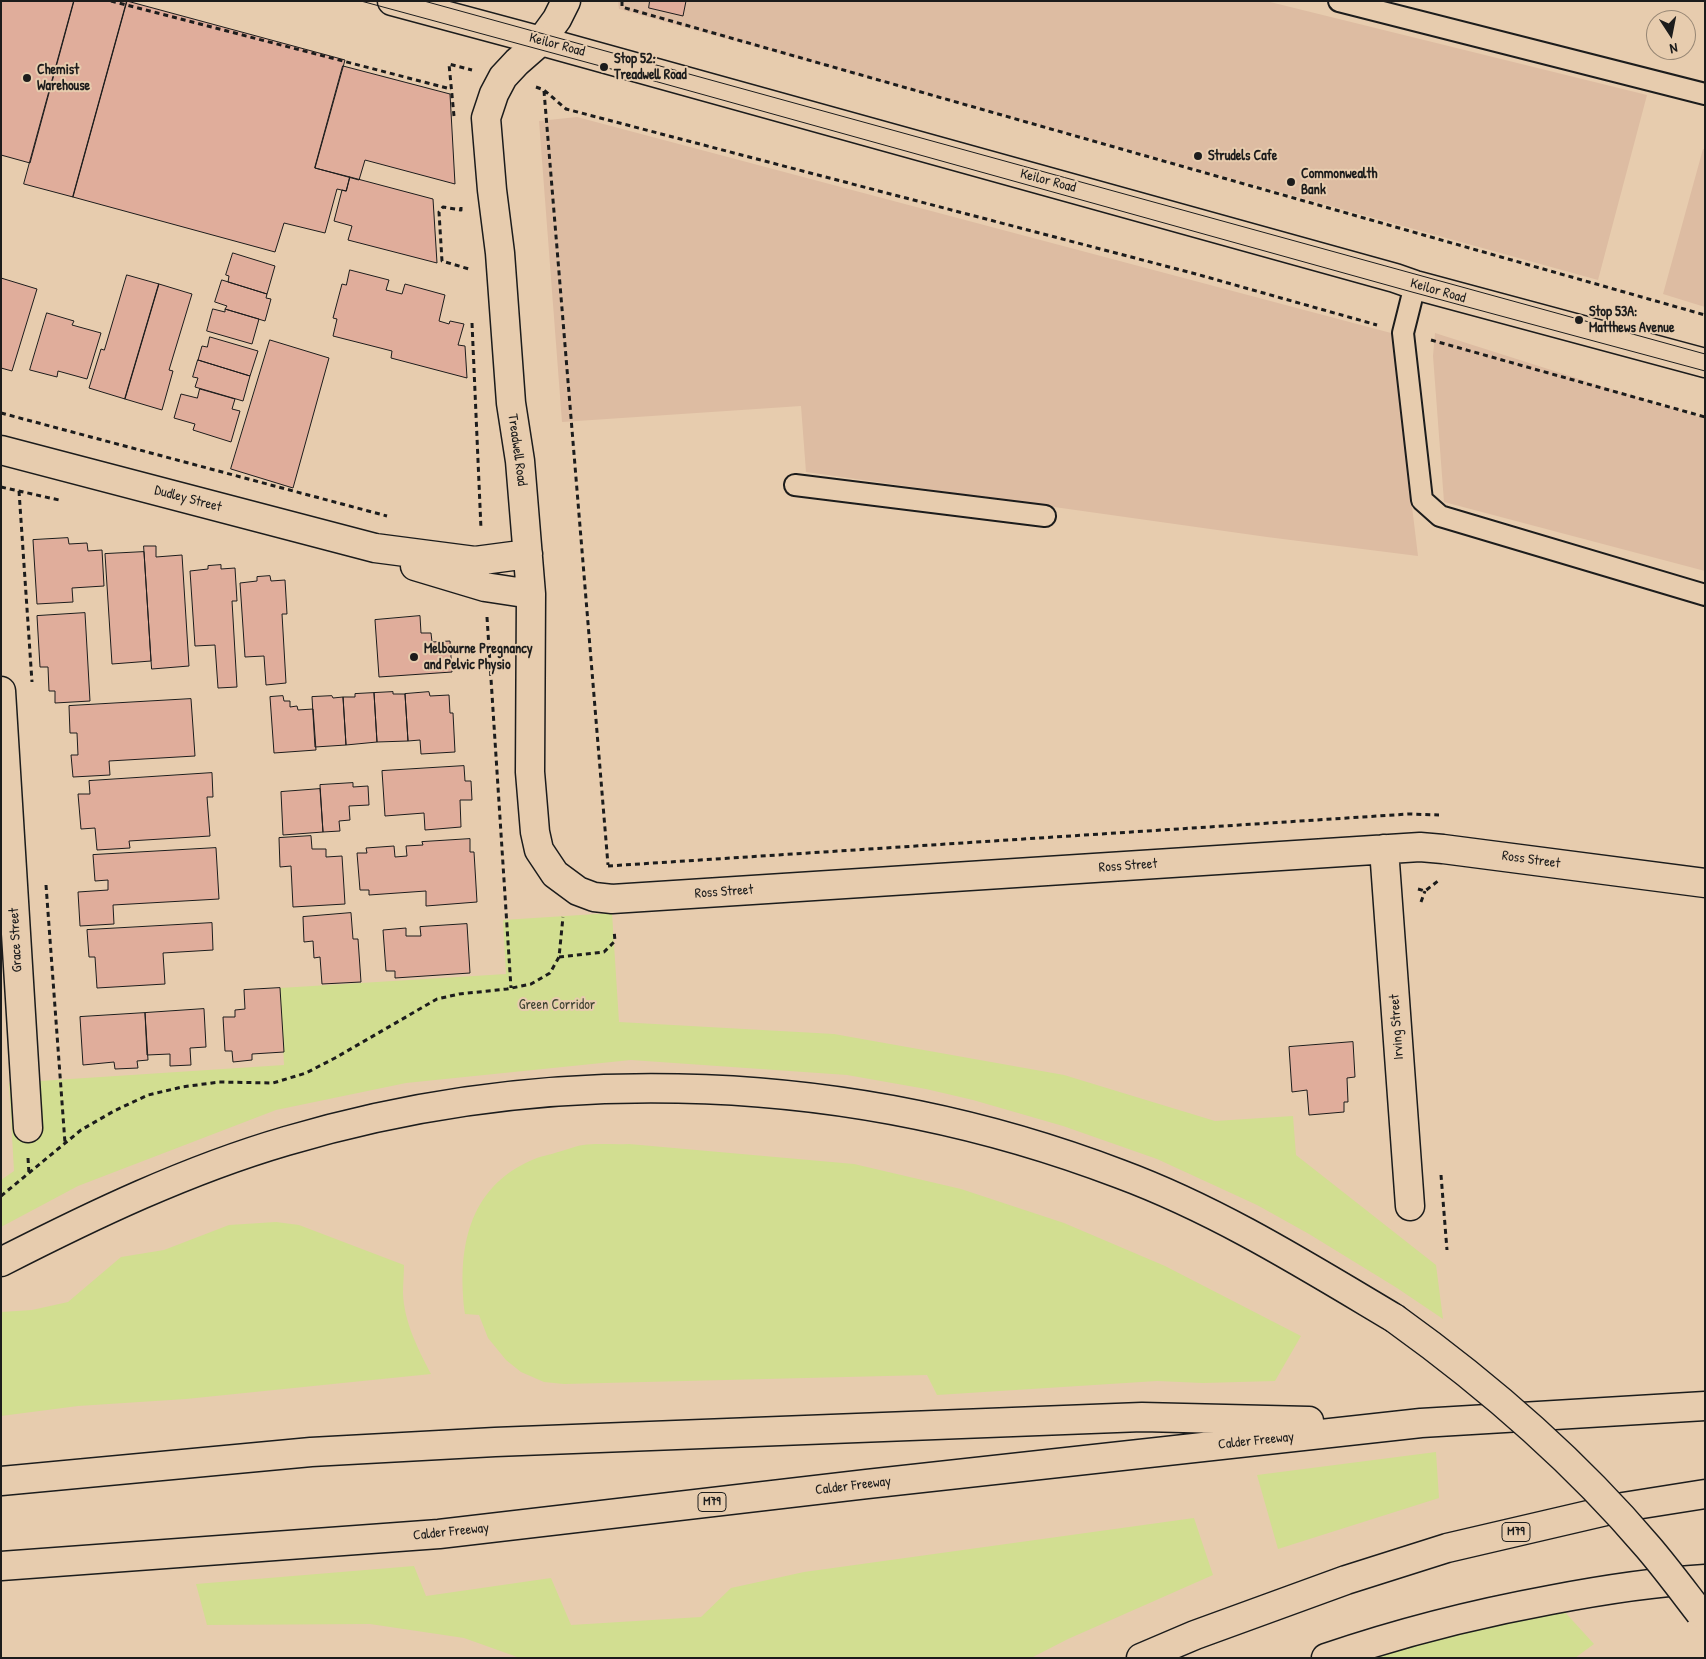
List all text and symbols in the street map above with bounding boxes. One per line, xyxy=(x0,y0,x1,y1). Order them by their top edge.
north arrow xyxy=(1646,10,1696,60)
street label: Keilor Road xyxy=(527,30,587,60)
text: N xyxy=(1668,39,1679,59)
place label: Stop 52: Treadwell Road xyxy=(614,51,687,84)
marker: Stop 52: Treadwell Road xyxy=(598,61,610,73)
place label: Chemist Warehouse xyxy=(37,62,90,94)
marker: Chemist Warehouse xyxy=(21,72,33,84)
place label: Strudels Cafe xyxy=(1208,148,1277,164)
marker: Strudels Cafe xyxy=(1192,150,1204,162)
street label: Keilor Road xyxy=(1018,166,1078,196)
place label: Commonwealth Bank xyxy=(1301,166,1377,198)
marker: Commonwealth Bank xyxy=(1285,176,1297,188)
street label: Keilor Road xyxy=(1408,275,1468,307)
place label: Stop 53A: Matthews Avenue xyxy=(1589,304,1674,336)
marker: Stop 53A: Matthews Avenue xyxy=(1573,314,1585,326)
street label: Treadwell Road xyxy=(504,413,530,487)
street label: Dudley Street xyxy=(153,482,223,516)
place label: Melbourne Pregnancy and Pelvic Physio xyxy=(424,641,533,674)
marker: Melbourne Pregnancy and Pelvic Physio xyxy=(408,651,420,663)
street label: Ross Street xyxy=(1501,848,1561,872)
street label: Ross Street xyxy=(1098,856,1158,876)
street label: Ross Street xyxy=(694,882,754,902)
street label: Grace Street xyxy=(6,907,26,973)
street label: Irving Street xyxy=(1386,994,1408,1060)
park label: Green Corridor xyxy=(519,997,595,1013)
street label: Calder Freeway xyxy=(1217,1429,1295,1453)
street label: Calder Freeway xyxy=(814,1473,892,1499)
road number: M79 xyxy=(698,1492,726,1511)
street label: Calder Freeway xyxy=(412,1520,490,1544)
road number: M79 xyxy=(1502,1522,1530,1541)

